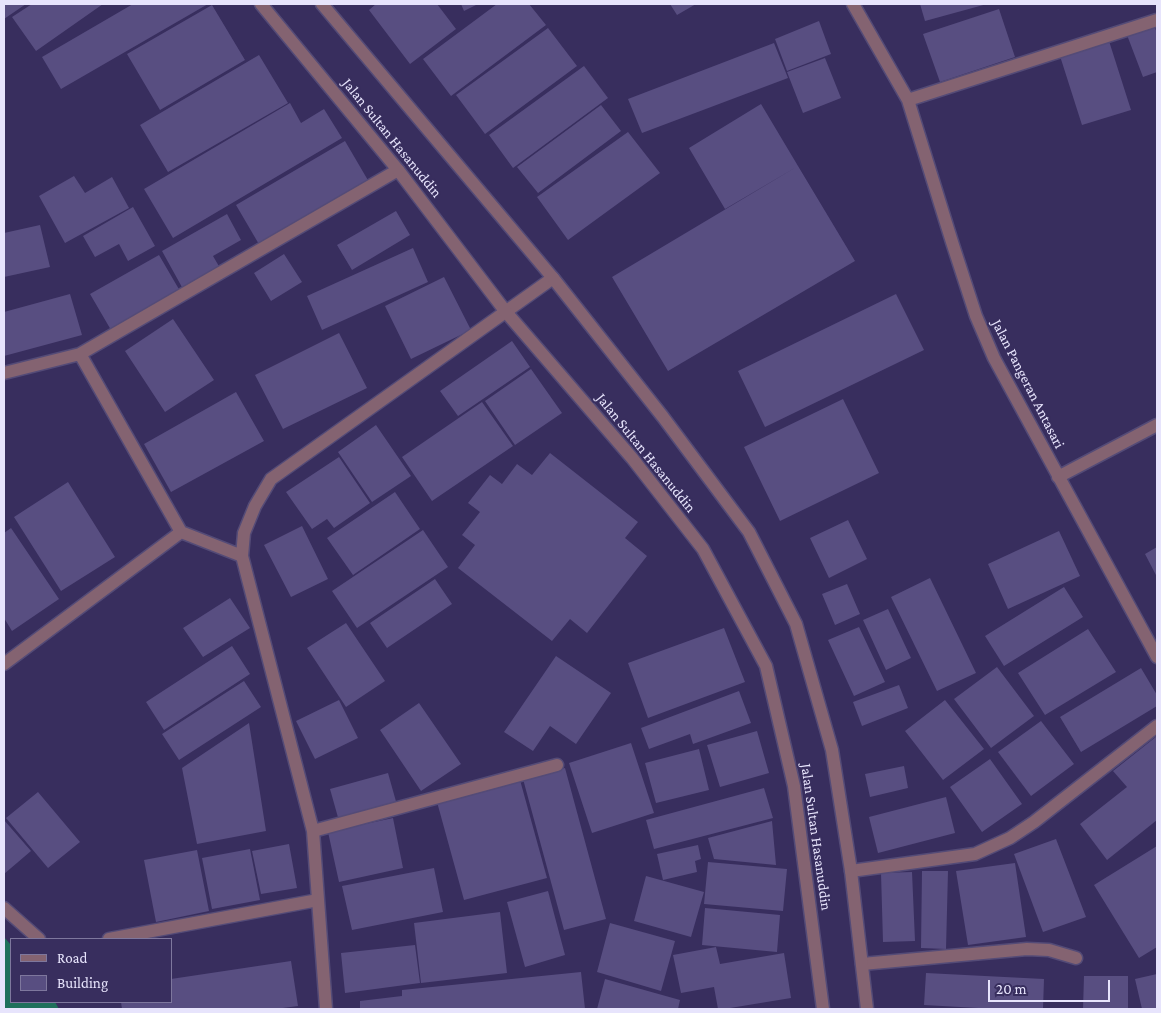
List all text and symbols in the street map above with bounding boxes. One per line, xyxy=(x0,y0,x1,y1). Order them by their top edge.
street label: Jalan Sultan Hasanuddin xyxy=(338,75,446,201)
street label: Jalan Pangeran Antasari xyxy=(988,316,1068,452)
street label: Jalan Sultan Hasanuddin xyxy=(592,390,700,516)
street label: Jalan Sultan Hasanuddin xyxy=(797,762,835,912)
legend xyxy=(10,938,172,1003)
text: Road xyxy=(57,950,87,966)
scale bar xyxy=(991,970,1114,1002)
text: Building xyxy=(57,975,108,991)
text: 20 m xyxy=(996,981,1027,997)

